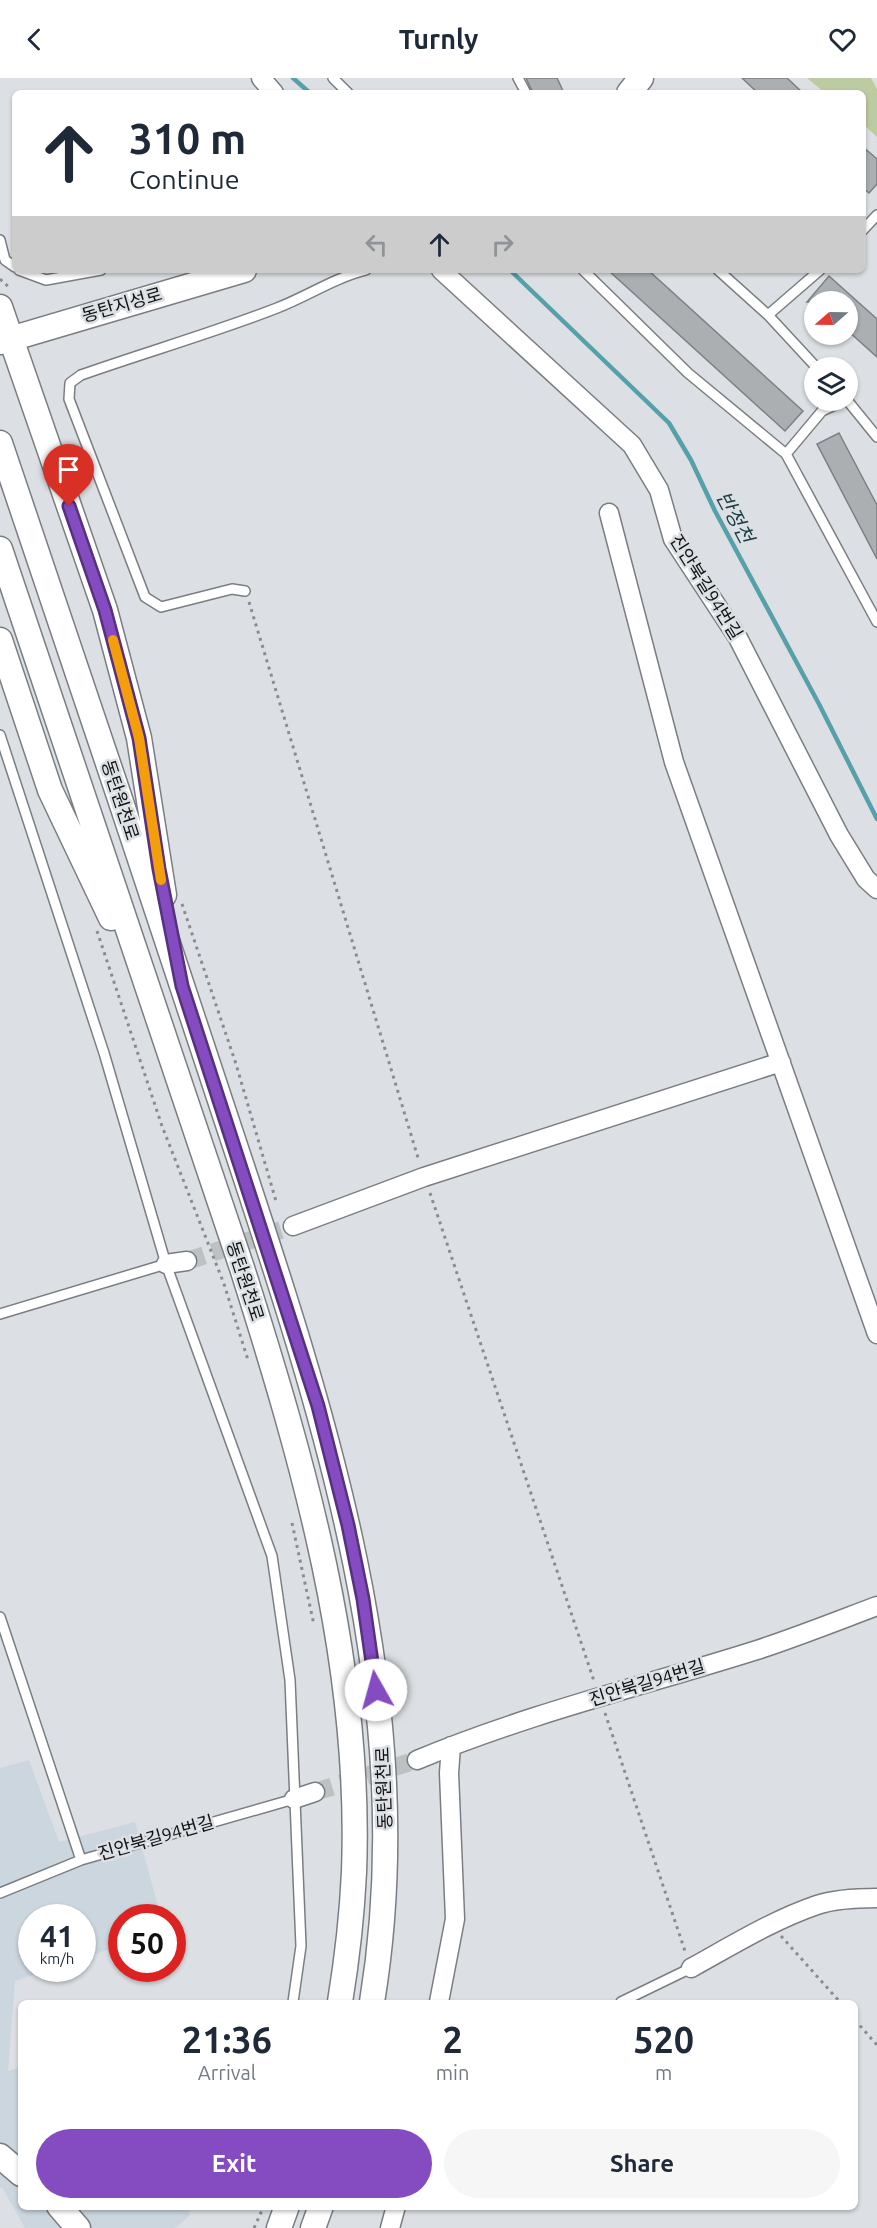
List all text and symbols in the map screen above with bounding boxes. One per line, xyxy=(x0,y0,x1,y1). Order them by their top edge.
icon: back xyxy=(18,23,51,56)
icon: heart xyxy=(826,23,859,56)
text: Turnly xyxy=(399,24,478,54)
icon: ahead xyxy=(30,114,108,192)
text: 310 m xyxy=(129,115,246,162)
text: Continue xyxy=(129,164,240,194)
icon: left xyxy=(360,228,393,261)
icon: ahead xyxy=(423,228,456,261)
icon: right xyxy=(486,228,519,261)
street label: 동탄지성로 xyxy=(79,283,164,325)
north arrow xyxy=(804,291,858,345)
map controls xyxy=(804,291,858,411)
button: layers xyxy=(804,357,858,411)
pin xyxy=(43,444,94,506)
icon: arrive xyxy=(52,453,85,486)
water label: 반정천 xyxy=(712,487,760,549)
street label: 진안북길94번길 xyxy=(667,530,747,643)
street label: 동탄원천로 xyxy=(99,757,143,842)
street label: 동탄원천로 xyxy=(224,1238,268,1323)
street label: 진안북길94번길 xyxy=(587,1655,707,1709)
position arrow xyxy=(344,1658,408,1722)
street label: 동탄원천로 xyxy=(372,1746,394,1830)
street label: 진안북길94번길 xyxy=(95,1811,216,1863)
speed limit sign: 50 xyxy=(108,1904,186,1982)
text: 41 xyxy=(40,1919,74,1953)
text: km/h xyxy=(40,1950,74,1967)
text: 21:36 xyxy=(182,2019,272,2060)
text: 2 xyxy=(442,2019,463,2060)
text: 520 xyxy=(633,2019,694,2060)
text: Arrival xyxy=(198,2061,256,2084)
text: min xyxy=(436,2061,469,2084)
text: m xyxy=(655,2061,672,2084)
button: Exit xyxy=(36,2129,432,2198)
button: Share xyxy=(444,2129,840,2198)

